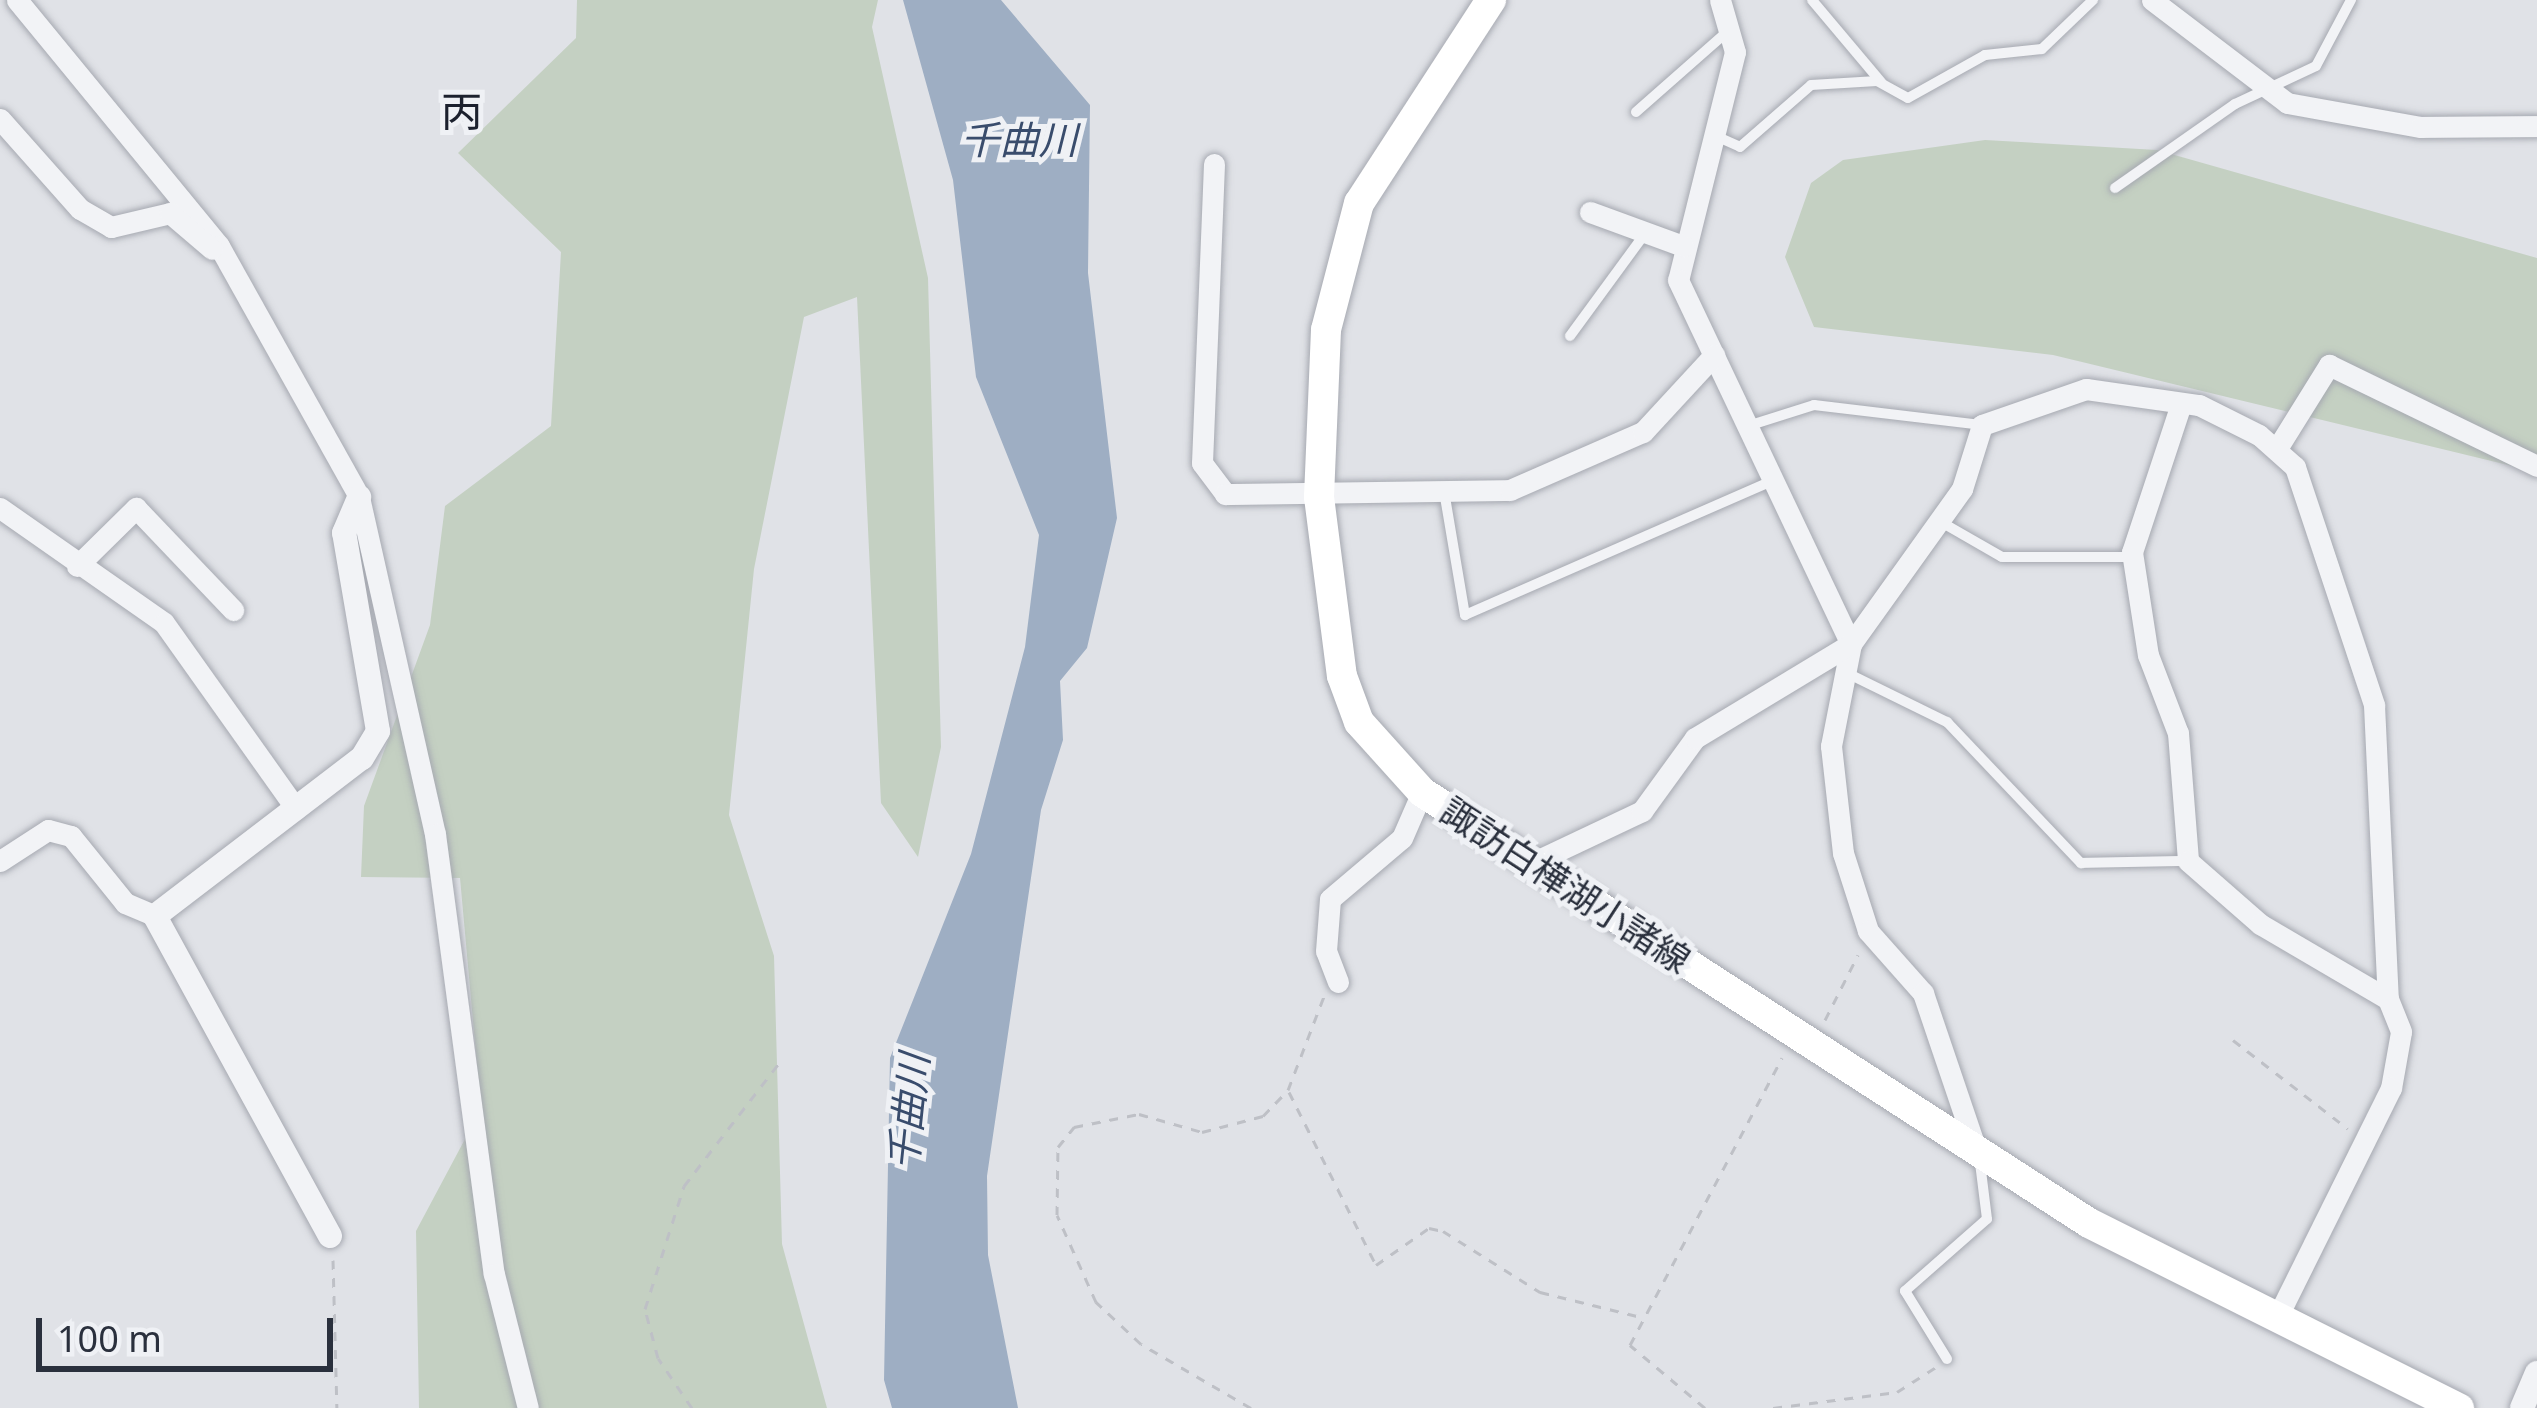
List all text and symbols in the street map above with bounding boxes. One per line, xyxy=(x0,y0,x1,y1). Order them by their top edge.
district label: 丙 xyxy=(441,86,483,136)
water label: 千曲川 xyxy=(961,116,1077,162)
street label: 諏訪白樺湖小諸線 xyxy=(1433,788,1699,982)
water label: 千曲川 xyxy=(879,1051,937,1173)
scale bar xyxy=(42,1294,339,1368)
text: 100 m xyxy=(57,1314,162,1363)

